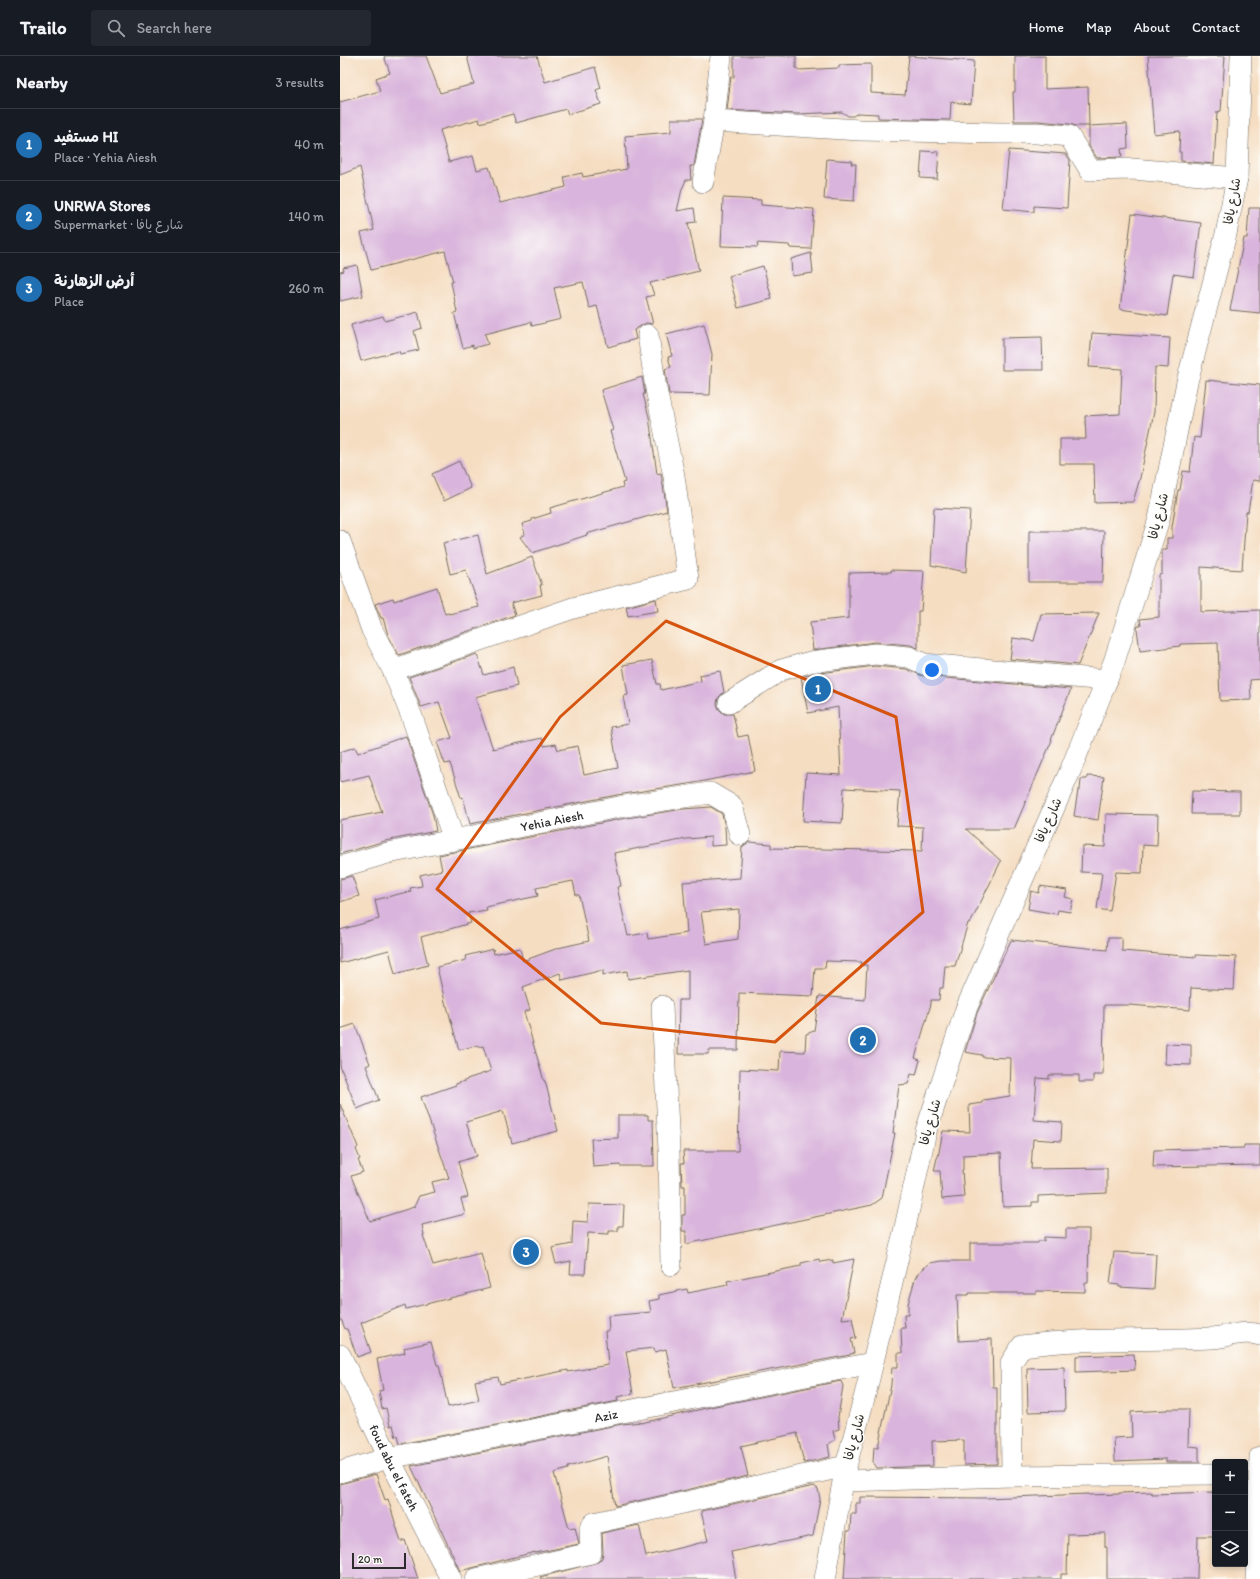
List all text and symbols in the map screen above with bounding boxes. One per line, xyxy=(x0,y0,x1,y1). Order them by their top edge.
search box xyxy=(91,10,371,46)
text: Trailo xyxy=(20,16,67,39)
icon: search xyxy=(105,17,127,39)
text: Search here xyxy=(137,19,212,37)
text: Home xyxy=(1029,19,1064,36)
text: Map xyxy=(1086,19,1112,36)
text: About xyxy=(1134,19,1170,36)
text: Contact xyxy=(1192,19,1240,36)
text: Nearby xyxy=(16,72,68,92)
text: 3 results xyxy=(275,75,324,90)
text: مستفيد HI xyxy=(54,128,118,146)
text: 1 xyxy=(26,137,32,152)
text: 40 m xyxy=(294,137,324,152)
text: Place · Yehia Aiesh xyxy=(54,150,157,165)
street label: شارع يافا xyxy=(1221,176,1245,226)
text: UNRWA Stores xyxy=(54,197,150,215)
text: 2 xyxy=(26,209,32,224)
text: 140 m xyxy=(288,209,324,224)
text: Supermarket · شارع يافا xyxy=(54,217,183,232)
text: أرض الزهارنة xyxy=(54,272,134,290)
text: 3 xyxy=(25,281,33,296)
text: 260 m xyxy=(288,281,324,296)
text: Place xyxy=(54,294,84,309)
street label: شارع يافا xyxy=(1145,491,1173,541)
your location xyxy=(922,660,942,680)
pin: 1 xyxy=(805,674,831,704)
street label: شارع يافا xyxy=(1032,795,1066,845)
street label: Yehia Aiesh xyxy=(519,807,585,834)
pin: 2 xyxy=(850,1025,876,1055)
street label: شارع يافا xyxy=(916,1097,946,1147)
pin: 3 xyxy=(513,1237,539,1267)
street label: Aziz xyxy=(593,1406,619,1425)
street label: شارع يافا xyxy=(841,1412,869,1462)
street label: foud abu el fateh xyxy=(367,1422,422,1513)
map controls xyxy=(1212,1459,1248,1567)
button: + xyxy=(1212,1459,1248,1495)
button: − xyxy=(1212,1495,1248,1531)
button: layers xyxy=(1212,1531,1248,1567)
scale bar xyxy=(352,1551,406,1570)
text: 20 m xyxy=(358,1553,382,1566)

